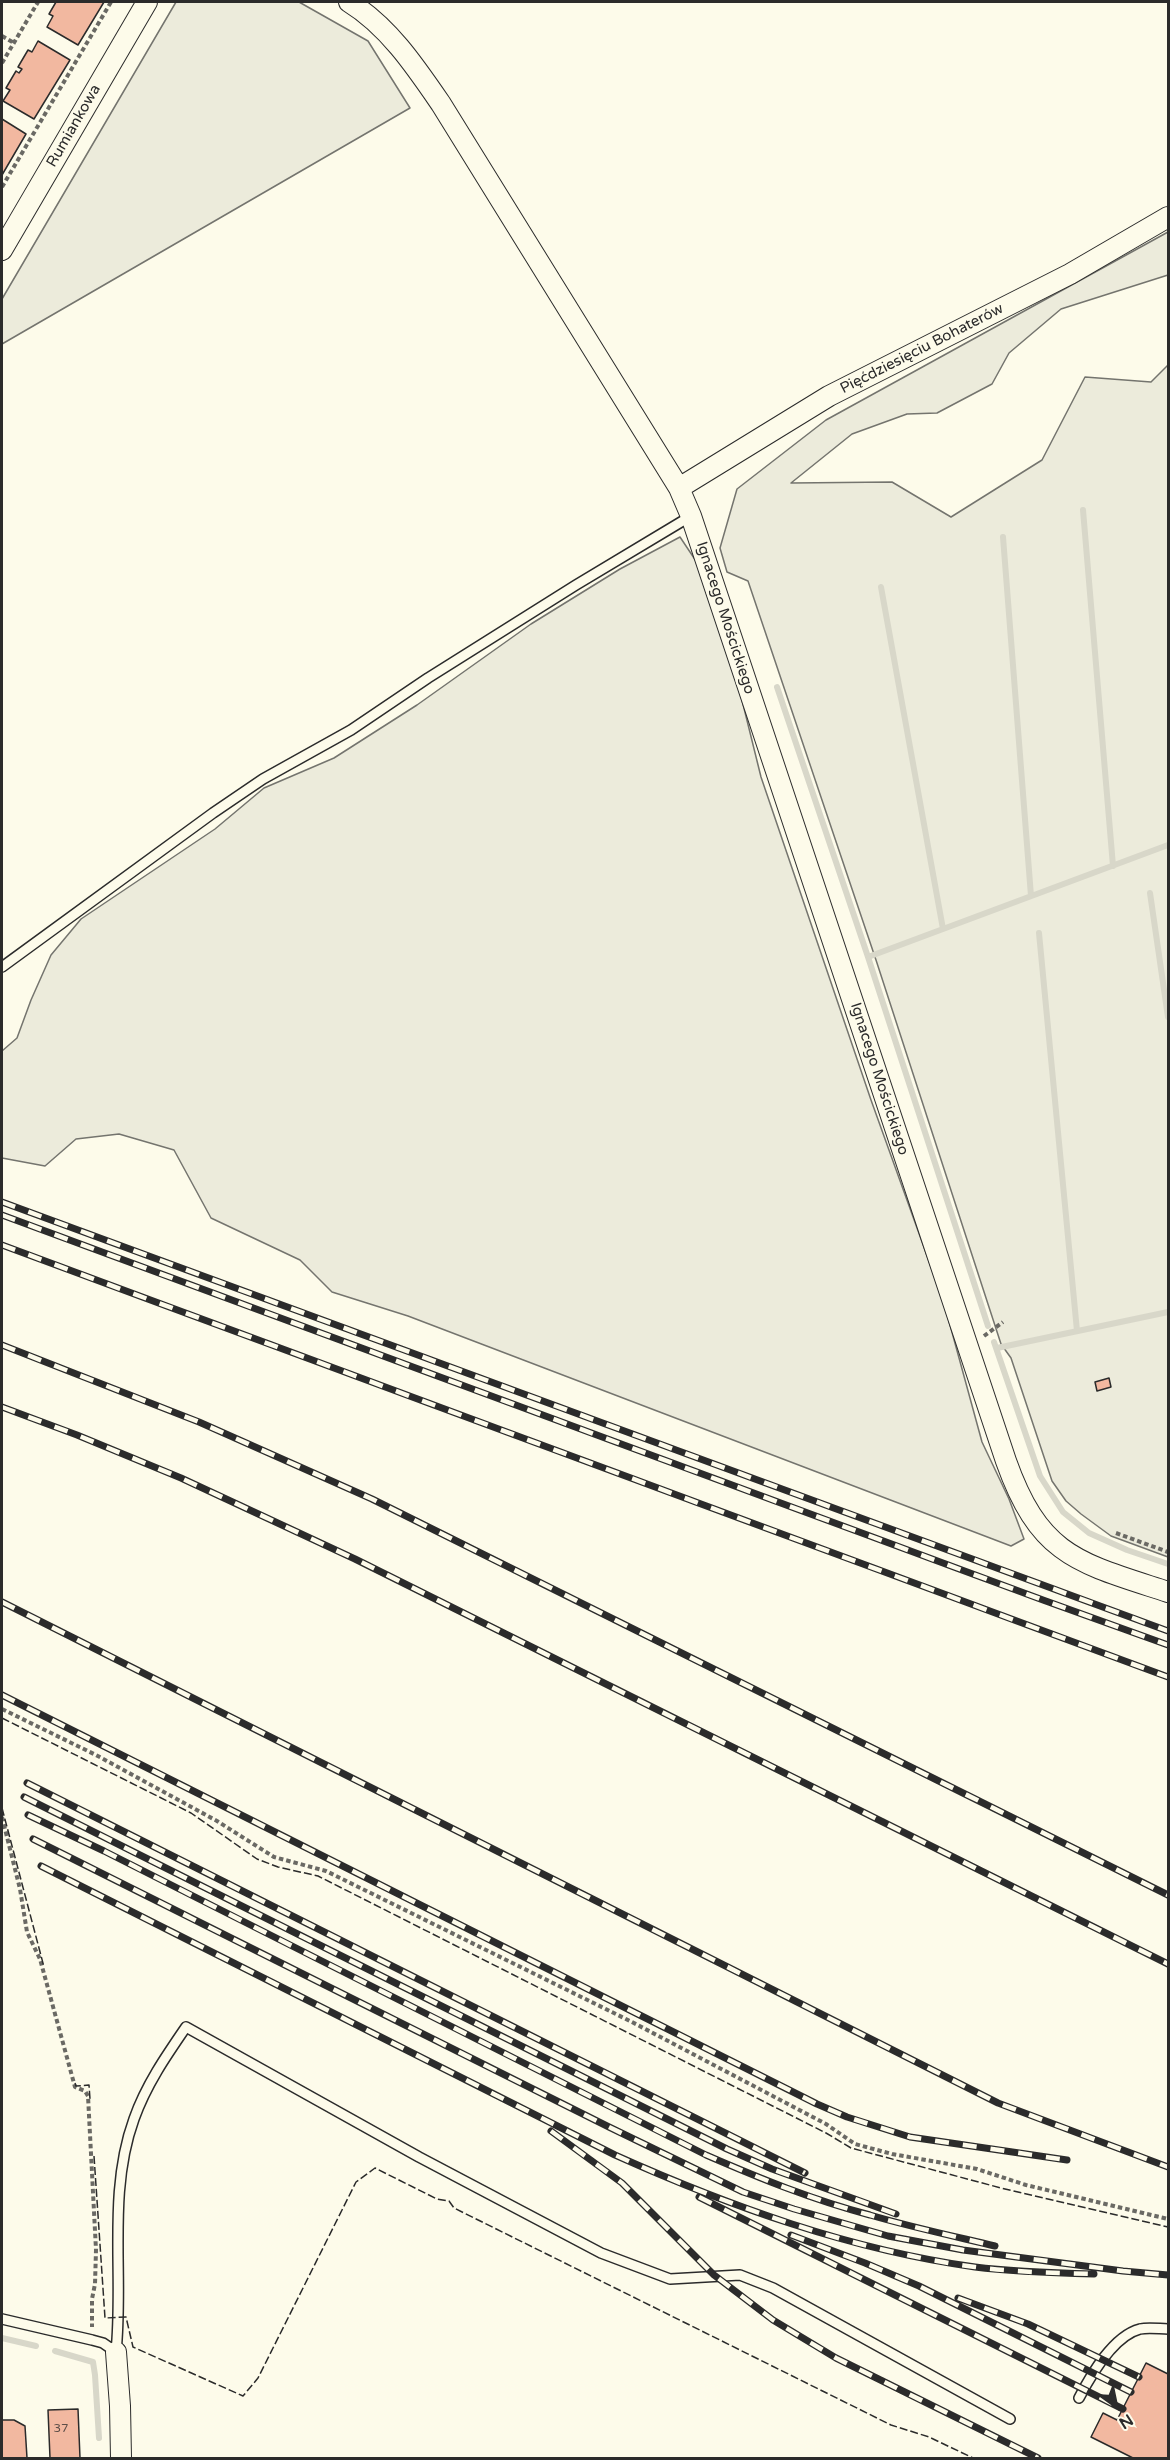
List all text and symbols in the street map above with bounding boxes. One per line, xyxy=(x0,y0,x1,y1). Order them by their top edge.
street label: Rumiankowa xyxy=(43,82,105,170)
street label: Pięćdziesięciu Bohaterów xyxy=(837,300,1007,398)
street label: Ignacego Mościckiego xyxy=(692,539,758,697)
street label: Ignacego Mościckiego xyxy=(846,1000,912,1158)
north arrow xyxy=(1086,2376,1146,2436)
text: N xyxy=(1115,2409,1137,2433)
house number: 37 xyxy=(53,2422,69,2436)

